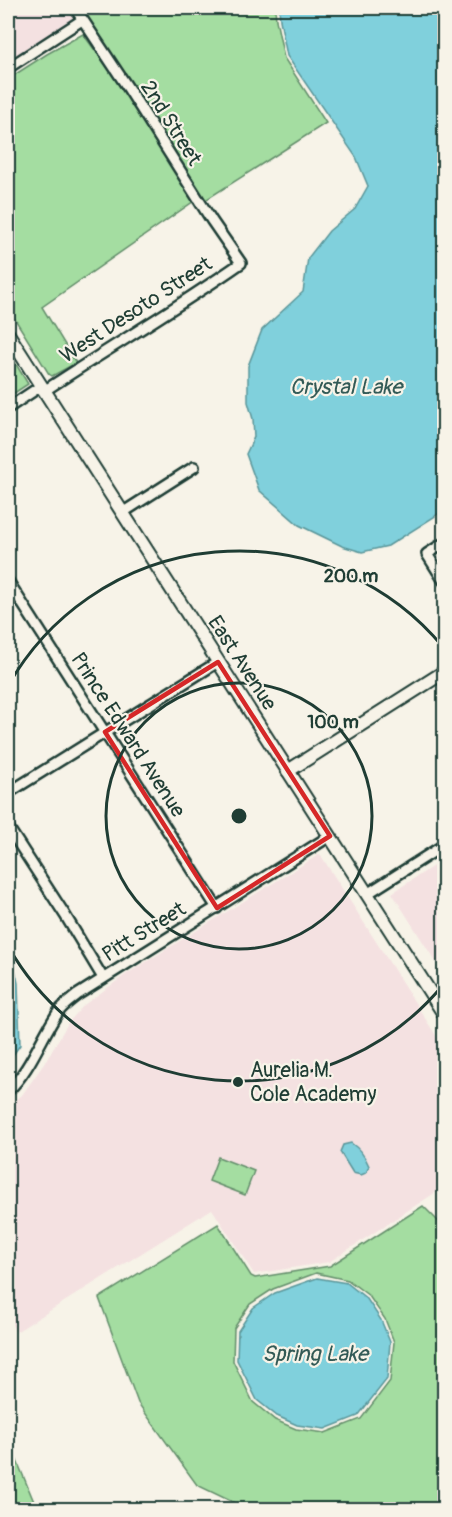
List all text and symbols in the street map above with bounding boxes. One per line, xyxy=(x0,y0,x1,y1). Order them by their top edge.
street label: 2nd Street xyxy=(134,75,208,171)
street label: West Desoto Street xyxy=(55,250,218,369)
water label: Crystal Lake xyxy=(290,373,404,401)
text: 200 m xyxy=(324,565,378,588)
street label: East Avenue xyxy=(201,611,283,716)
street label: Prince Edward Avenue xyxy=(65,647,192,823)
text: 100 m xyxy=(307,711,359,734)
centre of rings xyxy=(229,806,249,826)
street label: Pitt Street xyxy=(97,895,191,968)
place label: Aurelia M. Cole Academy xyxy=(250,1057,376,1108)
marker: Aurelia M. Cole Academy xyxy=(231,1075,245,1089)
water label: Spring Lake xyxy=(262,1340,370,1368)

